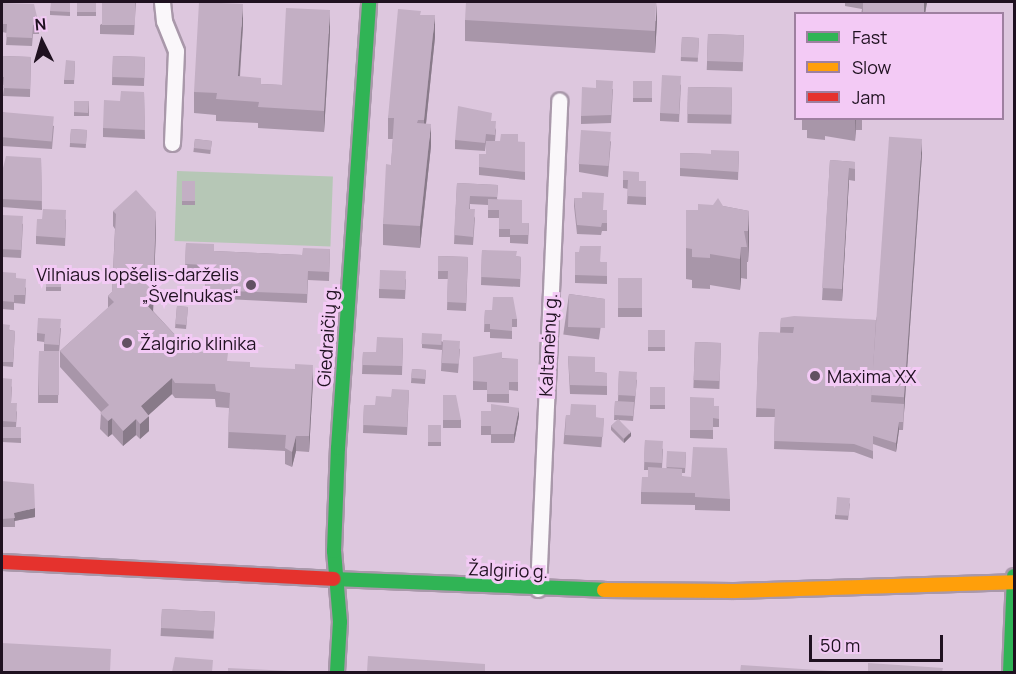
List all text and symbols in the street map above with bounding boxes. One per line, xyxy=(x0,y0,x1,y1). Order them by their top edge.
north arrow xyxy=(12,12,72,72)
legend xyxy=(794,12,1004,120)
text: N xyxy=(34,13,47,36)
text: Fast xyxy=(852,25,887,49)
text: Slow xyxy=(852,55,891,79)
text: Jam xyxy=(852,85,886,109)
place label: Vilniaus lopšelis-darželis „Švelnukas“ xyxy=(36,264,239,306)
marker: Vilniaus lopšelis-darželis „Švelnukas“ xyxy=(244,278,258,292)
street label: Giedraičių g. xyxy=(313,284,341,388)
street label: Kaltanėnų g. xyxy=(535,293,561,397)
place label: Žalgirio klinika xyxy=(140,332,256,354)
marker: Žalgirio klinika xyxy=(118,334,136,352)
place label: Maxima XX xyxy=(827,365,916,387)
marker: Maxima XX xyxy=(808,369,822,383)
street label: Žalgirio g. xyxy=(468,558,548,582)
scale bar xyxy=(812,623,946,661)
text: 50 m xyxy=(820,633,860,657)

